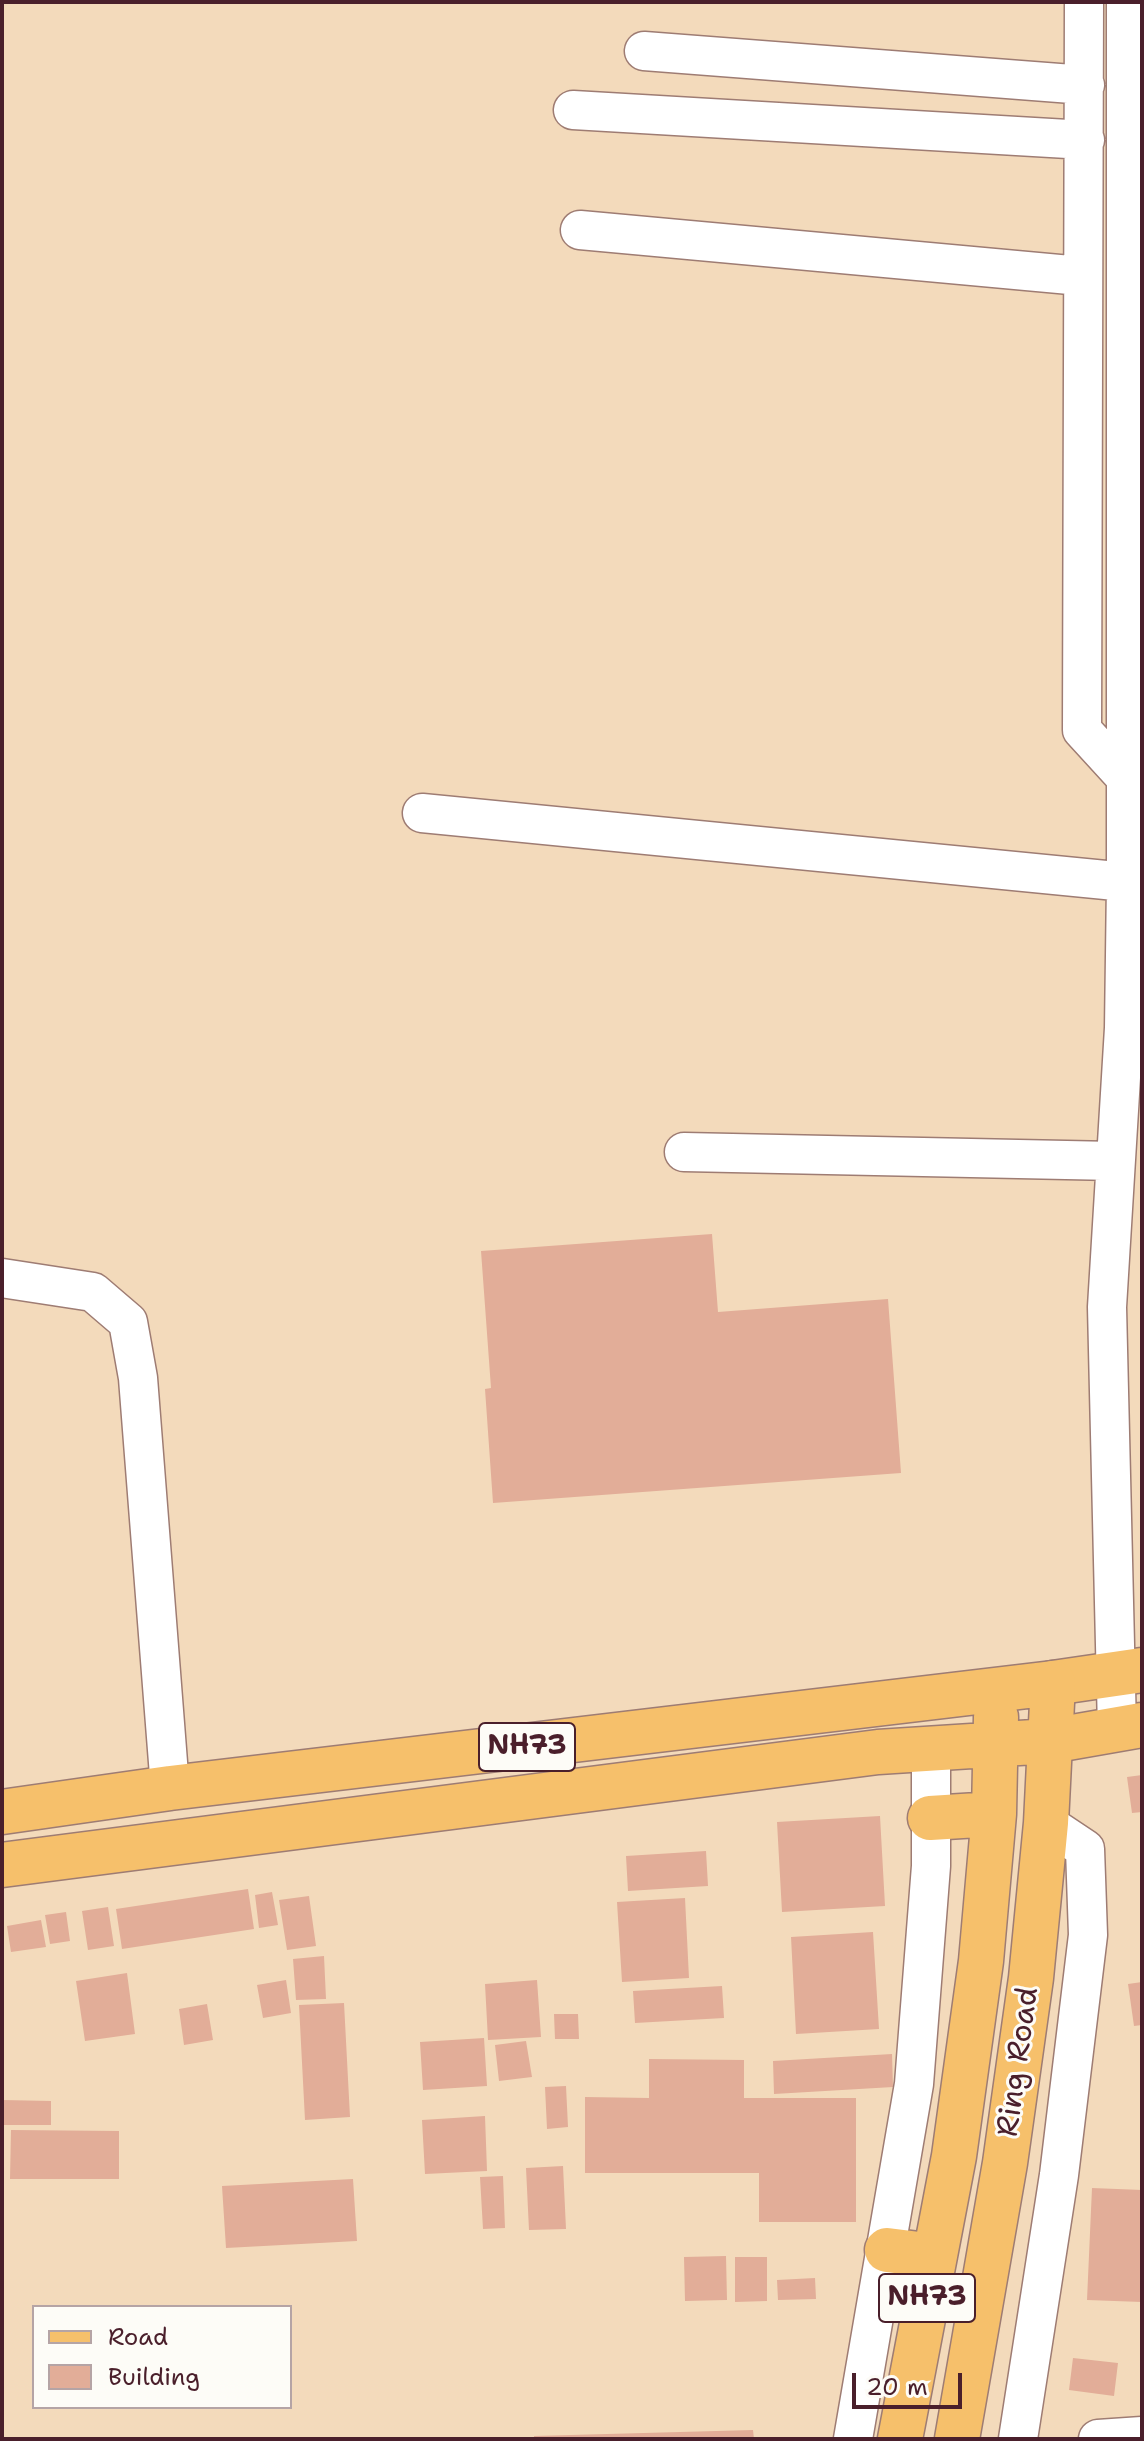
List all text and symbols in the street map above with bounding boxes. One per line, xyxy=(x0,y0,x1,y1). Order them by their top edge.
road number: NH73 xyxy=(479,1723,575,1771)
street label: Ring Road xyxy=(991,1985,1047,2139)
road number: NH73 xyxy=(879,2274,975,2322)
legend xyxy=(32,2305,292,2409)
text: Road xyxy=(108,2321,168,2353)
scale bar xyxy=(856,2357,966,2407)
text: Building xyxy=(108,2361,200,2393)
text: 20 m xyxy=(866,2371,928,2403)

